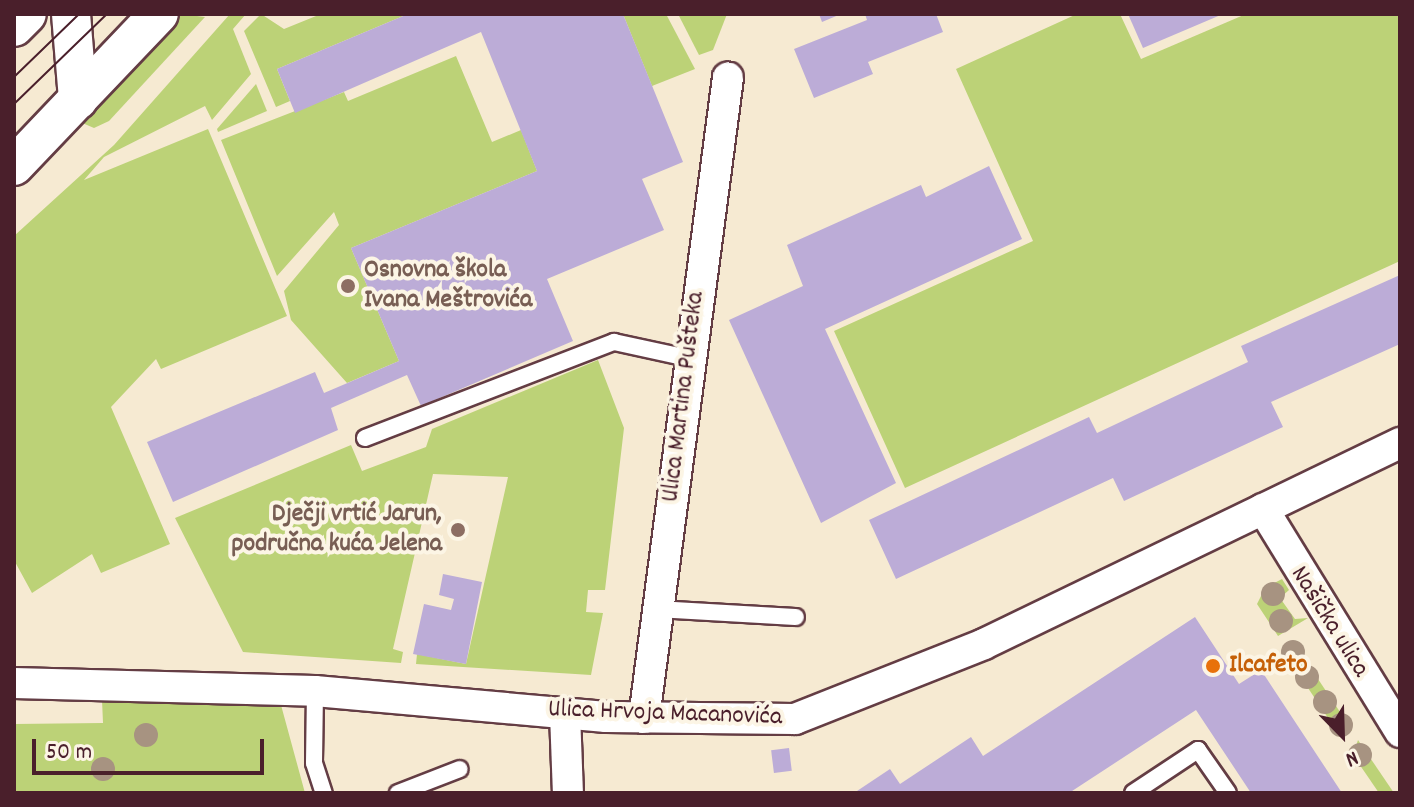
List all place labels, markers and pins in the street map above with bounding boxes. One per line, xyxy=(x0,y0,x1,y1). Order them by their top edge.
place label: Osnovna škola Ivana Meštrovića xyxy=(364,255,532,316)
marker: Osnovna škola Ivana Meštrovića xyxy=(339,277,357,295)
place label: Dječji vrtić Jarun, područna kuća Jelena xyxy=(232,499,442,560)
marker: Dječji vrtić Jarun, područna kuća Jelena xyxy=(449,521,467,539)
place label: Ilcafeto xyxy=(1229,650,1308,682)
marker: Ilcafeto xyxy=(1204,657,1222,675)

